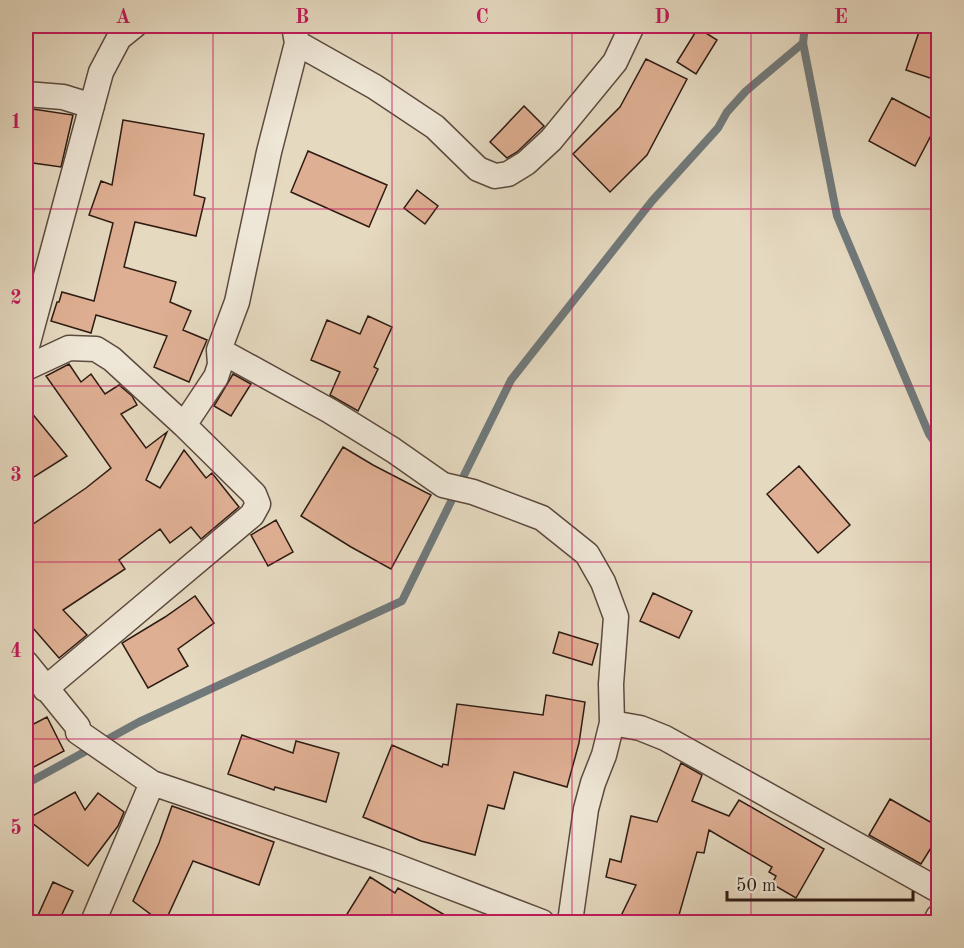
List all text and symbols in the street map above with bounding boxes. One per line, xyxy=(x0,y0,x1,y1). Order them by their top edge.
text: A xyxy=(115,8,131,28)
text: B xyxy=(295,8,309,28)
text: C xyxy=(475,8,489,28)
text: D xyxy=(654,8,670,28)
text: E xyxy=(834,8,848,28)
text: 1 xyxy=(10,113,22,133)
text: 2 xyxy=(10,289,22,309)
text: 3 xyxy=(10,466,22,486)
text: 4 xyxy=(10,642,22,662)
text: 5 xyxy=(10,818,22,839)
scale bar xyxy=(727,864,913,902)
text: 50 m xyxy=(736,877,776,895)

